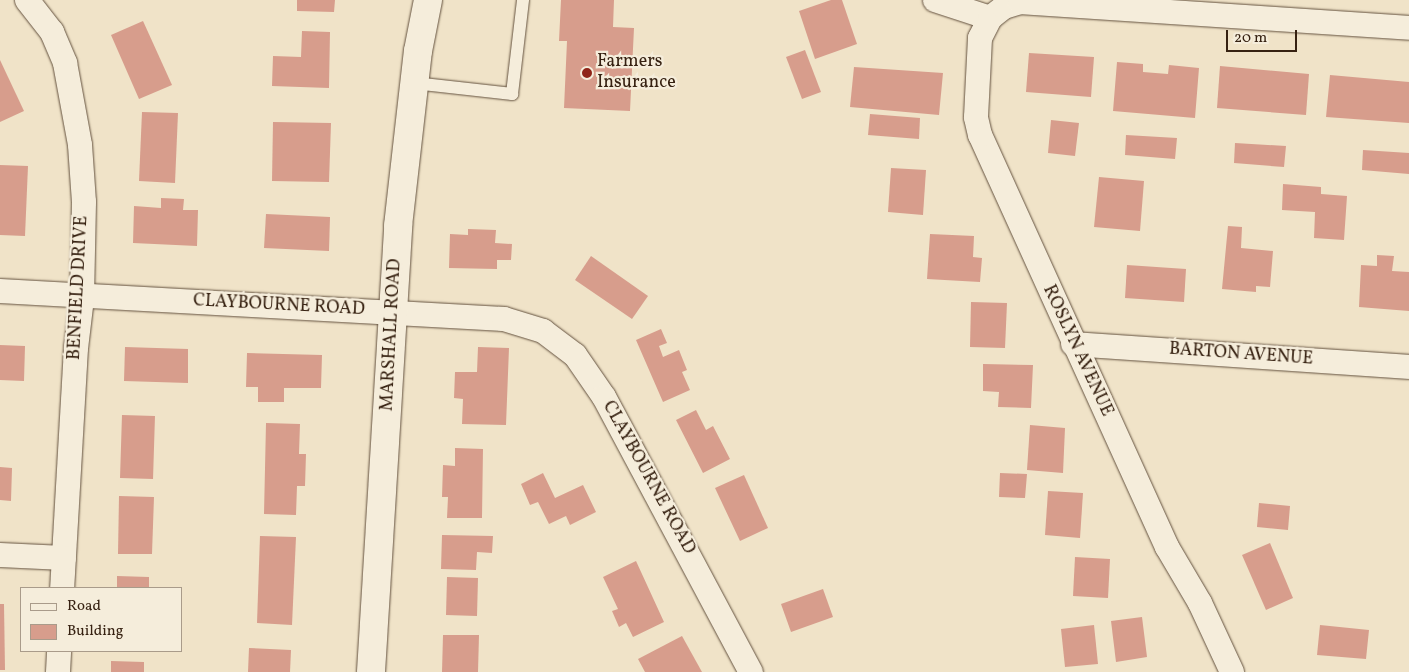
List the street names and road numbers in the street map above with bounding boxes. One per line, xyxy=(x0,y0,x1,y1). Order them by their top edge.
street label: BENFIELD DRIVE xyxy=(64,215,94,361)
street label: MARSHALL ROAD xyxy=(377,258,407,412)
street label: ROSLYN AVENUE xyxy=(1037,282,1117,420)
street label: CLAYBOURNE ROAD xyxy=(193,291,365,321)
street label: BARTON AVENUE xyxy=(1168,339,1314,371)
street label: CLAYBOURNE ROAD xyxy=(597,398,699,558)

